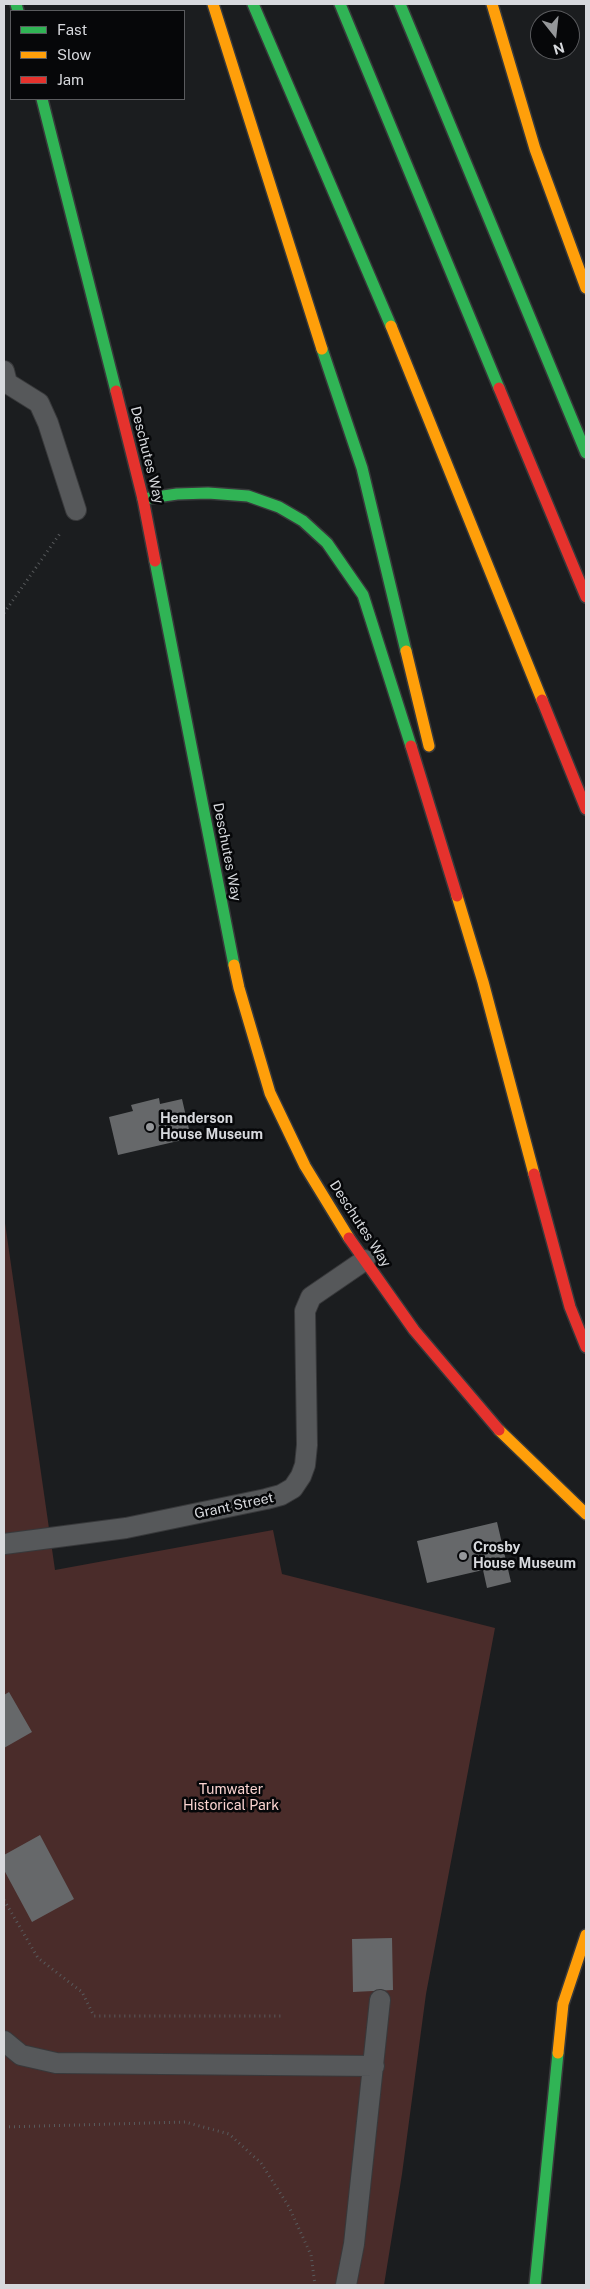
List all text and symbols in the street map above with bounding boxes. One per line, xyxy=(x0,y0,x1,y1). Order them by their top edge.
legend xyxy=(10,10,185,100)
north arrow xyxy=(530,10,580,60)
text: Fast xyxy=(57,21,87,38)
text: N xyxy=(551,39,566,58)
text: Slow xyxy=(57,46,91,63)
text: Jam xyxy=(57,71,84,88)
street label: Deschutes Way xyxy=(127,405,167,505)
street label: Deschutes Way xyxy=(209,801,245,903)
place label: Henderson House Museum xyxy=(160,1111,263,1144)
marker: Henderson House Museum xyxy=(144,1121,156,1133)
street label: Deschutes Way xyxy=(326,1178,394,1270)
street label: Grant Street xyxy=(193,1489,275,1523)
place label: Crosby House Museum xyxy=(473,1540,576,1572)
marker: Crosby House Museum xyxy=(457,1550,469,1562)
park label: Tumwater Historical Park xyxy=(183,1782,279,1814)

